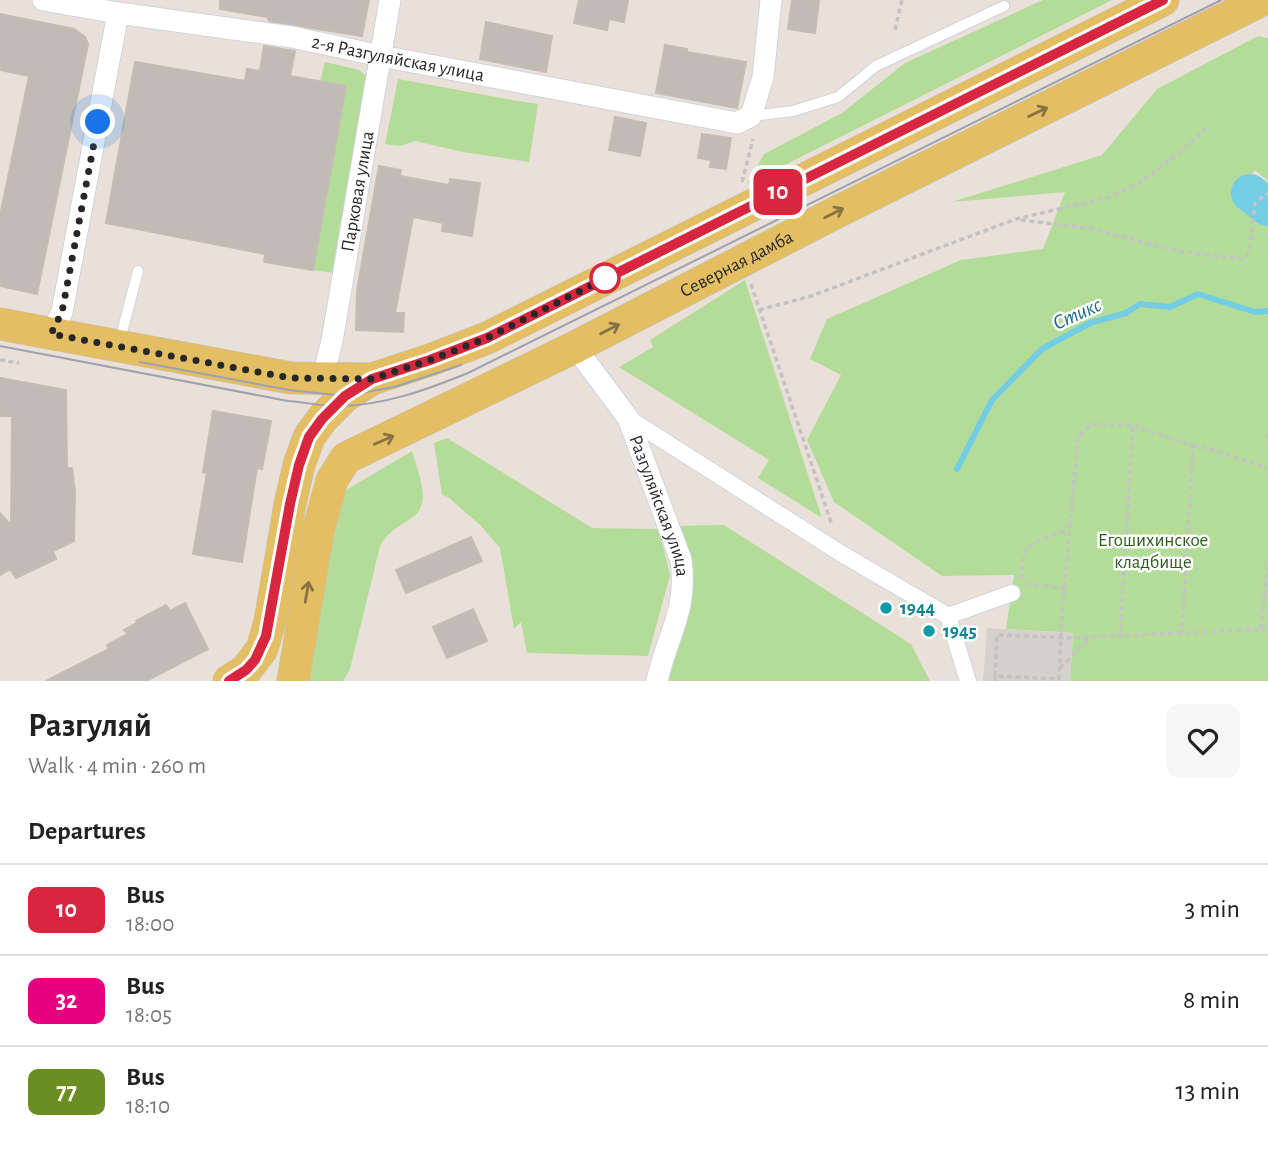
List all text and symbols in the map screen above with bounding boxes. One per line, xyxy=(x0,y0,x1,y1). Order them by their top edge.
street label: 2-я Разгуляйская улица xyxy=(310,32,486,85)
your location xyxy=(80,104,115,139)
one-way arrow xyxy=(1027,104,1048,118)
street label: Парковая улица xyxy=(338,129,377,253)
line badge: 10 xyxy=(746,169,810,215)
text: 10 xyxy=(767,180,789,204)
one-way arrow xyxy=(823,206,844,220)
street label: Северная дамба xyxy=(677,227,796,301)
unlabelled marker xyxy=(590,263,620,293)
water label: Стикс xyxy=(1050,294,1105,334)
one-way arrow xyxy=(599,322,620,335)
street label: Разгуляйская улица xyxy=(626,432,692,577)
one-way arrow xyxy=(373,433,394,446)
park label: Егошихинское кладбище xyxy=(1098,531,1208,572)
one-way arrow xyxy=(301,581,314,604)
place label: 1944 xyxy=(900,599,936,618)
marker: 1944 xyxy=(878,600,894,616)
place label: 1945 xyxy=(943,622,977,641)
marker: 1945 xyxy=(921,623,937,639)
button: heart xyxy=(1166,704,1240,778)
text: Разгуляй xyxy=(28,710,152,743)
text: Walk · 4 min · 260 m xyxy=(28,755,206,778)
text: Departures xyxy=(28,818,146,844)
text: Bus xyxy=(126,882,165,908)
text: 3 min xyxy=(1184,896,1240,922)
text: 10 xyxy=(56,898,77,922)
text: 18:00 xyxy=(126,913,174,936)
text: Bus xyxy=(126,973,165,999)
text: 8 min xyxy=(1183,987,1240,1013)
text: 32 xyxy=(56,989,77,1013)
text: 18:05 xyxy=(126,1004,172,1027)
text: Bus xyxy=(126,1064,165,1090)
text: 13 min xyxy=(1176,1078,1240,1104)
text: 77 xyxy=(56,1080,77,1104)
text: 18:10 xyxy=(126,1095,170,1118)

